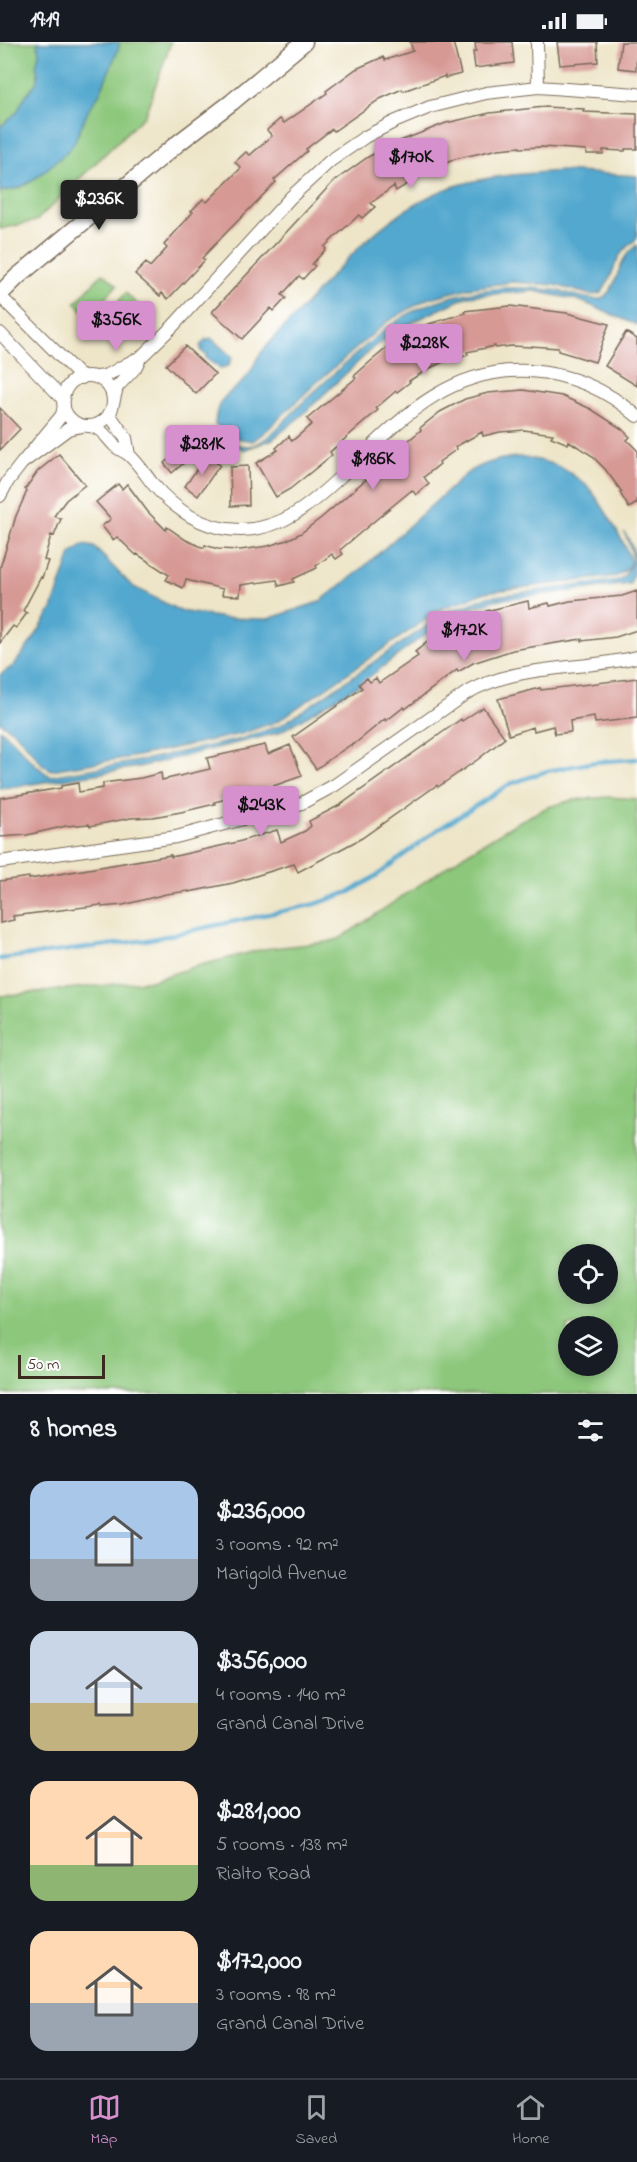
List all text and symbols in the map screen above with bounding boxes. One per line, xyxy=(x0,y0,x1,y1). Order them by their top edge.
text: 19:19 xyxy=(30,5,59,37)
pin: $170K xyxy=(369,138,453,189)
text: $170K xyxy=(388,143,434,172)
pin: $236K xyxy=(57,180,141,231)
text: $236K xyxy=(75,185,123,214)
pin: $356K xyxy=(74,301,158,352)
text: $356K xyxy=(91,306,141,335)
pin: $228K xyxy=(382,324,466,375)
text: $228K xyxy=(399,329,449,358)
pin: $281K xyxy=(160,425,244,476)
text: $281K xyxy=(179,430,225,459)
pin: $186K xyxy=(331,440,415,491)
text: $186K xyxy=(351,445,395,474)
pin: $172K xyxy=(422,611,506,662)
text: $172K xyxy=(441,616,487,645)
pin: $243K xyxy=(219,786,303,837)
text: $243K xyxy=(237,791,285,820)
map controls xyxy=(558,1244,618,1376)
button: locate xyxy=(558,1244,618,1304)
button: layers xyxy=(558,1316,618,1376)
scale bar xyxy=(18,1352,105,1380)
text: 50 m xyxy=(27,1353,59,1377)
text: 8 homes xyxy=(30,1411,117,1449)
icon: filters xyxy=(574,1414,607,1447)
text: $236,000 xyxy=(216,1493,305,1531)
icon: home xyxy=(78,1505,150,1577)
text: 3 rooms · 92 m² xyxy=(216,1531,339,1560)
text: Marigold Avenue xyxy=(216,1560,347,1589)
text: $356,000 xyxy=(216,1643,307,1681)
icon: home xyxy=(78,1655,150,1727)
text: 4 rooms · 140 m² xyxy=(216,1681,346,1710)
text: Grand Canal Drive xyxy=(216,1710,364,1739)
text: $281,000 xyxy=(216,1793,301,1831)
icon: home xyxy=(78,1805,150,1877)
text: 5 rooms · 138 m² xyxy=(216,1831,348,1860)
text: Rialto Road xyxy=(216,1860,310,1889)
text: $172,000 xyxy=(216,1943,302,1981)
icon: home xyxy=(78,1955,150,2027)
text: 3 rooms · 98 m² xyxy=(216,1981,336,2010)
text: Grand Canal Drive xyxy=(216,2010,364,2039)
tab: Map xyxy=(88,2091,121,2151)
tab: Saved xyxy=(296,2091,337,2151)
tab: Home xyxy=(512,2091,549,2151)

